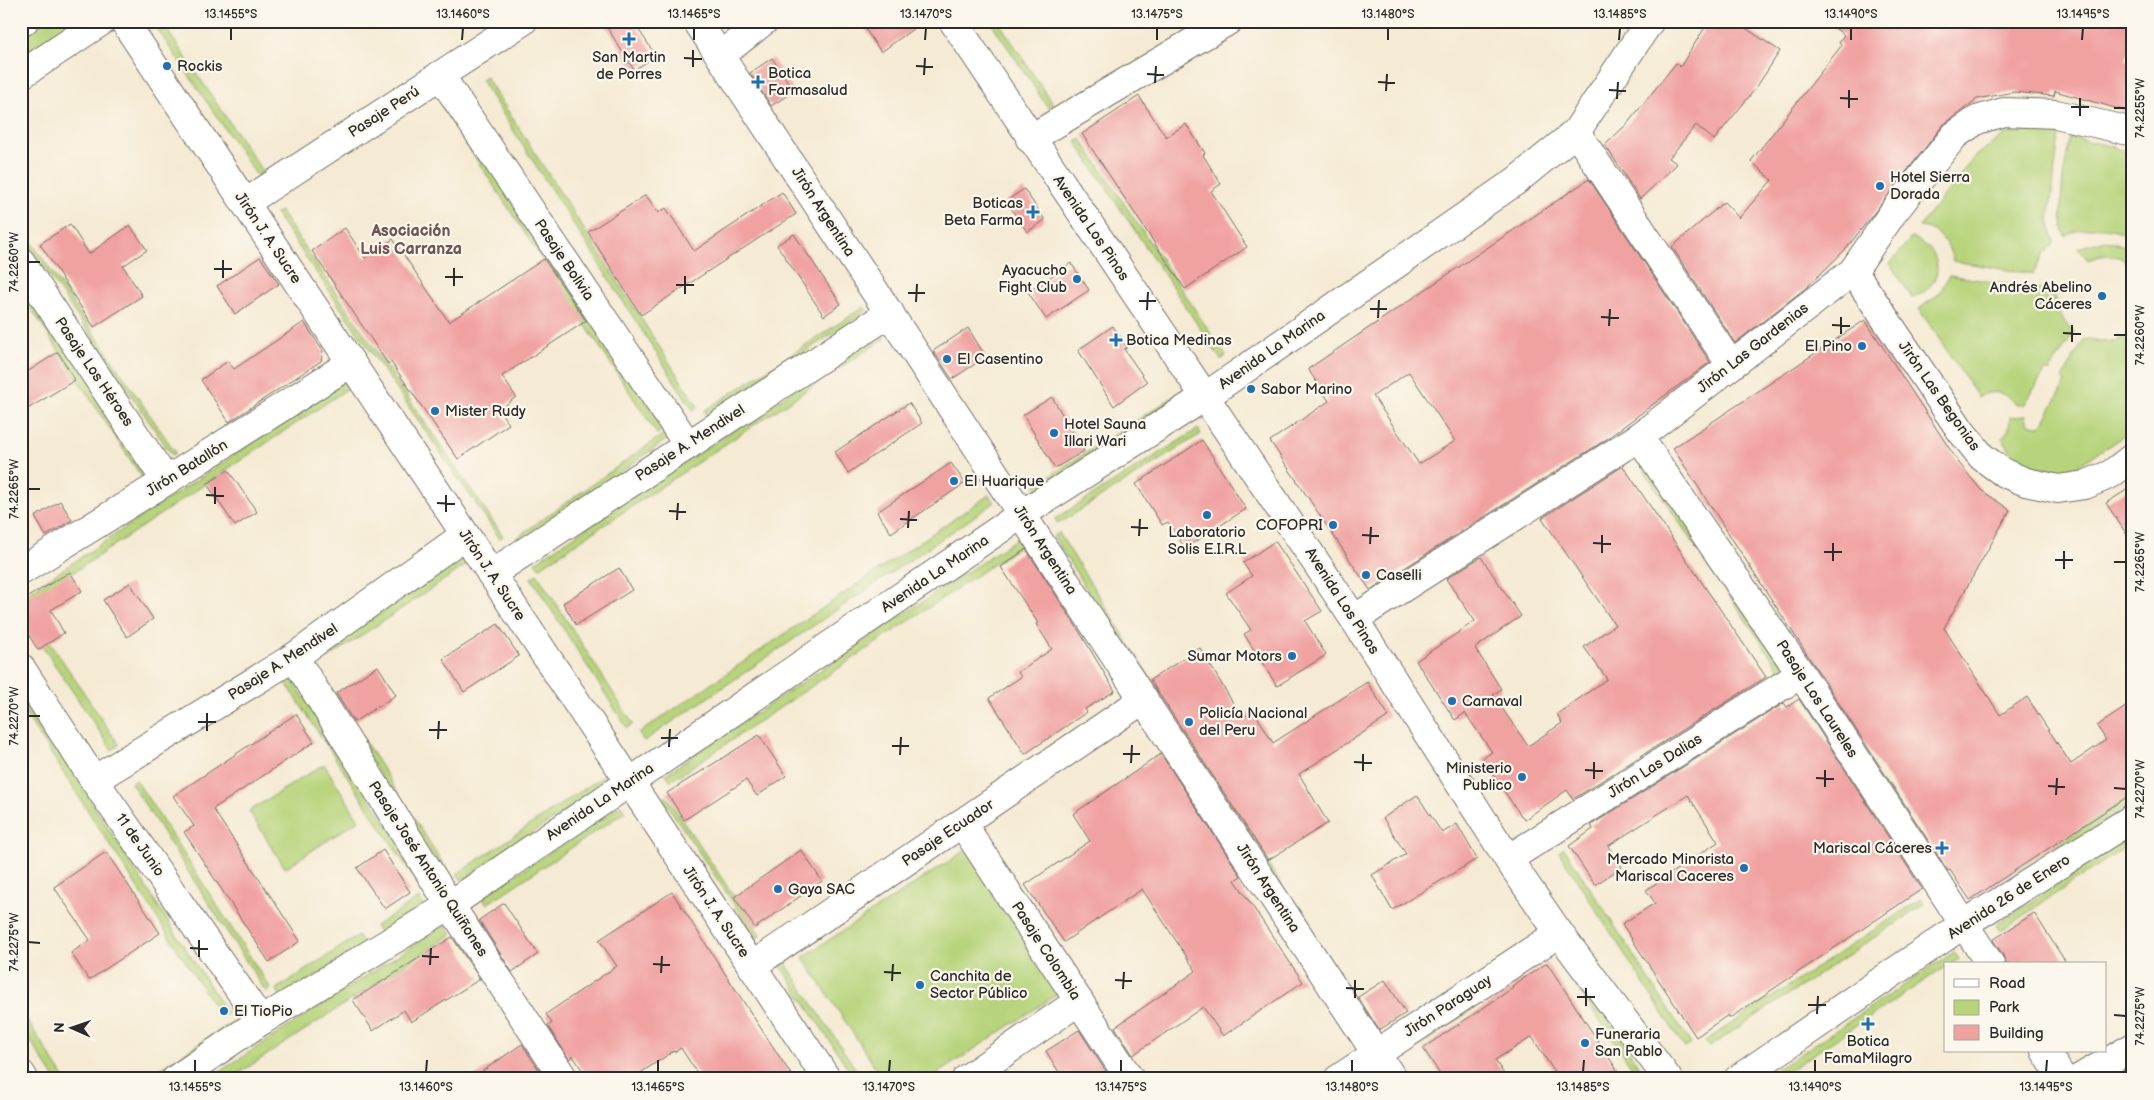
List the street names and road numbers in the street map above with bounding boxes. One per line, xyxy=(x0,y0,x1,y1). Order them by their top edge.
street label: Pasaje Perú xyxy=(345,82,423,142)
street label: Jirón Argentina xyxy=(787,164,859,260)
street label: Avenida Los Pinos xyxy=(1049,172,1134,285)
street label: Jirón J. A. Sucre xyxy=(230,188,306,288)
street label: Pasaje Bolivia xyxy=(530,216,598,304)
street label: Jirón Las Gardenias xyxy=(1694,298,1813,397)
street label: Avenida La Marina xyxy=(1215,306,1329,394)
street label: Pasaje Los Héroes xyxy=(50,314,138,431)
street label: Jirón Las Begonias xyxy=(1894,337,1984,455)
street label: Pasaje A. Mendivel xyxy=(632,400,748,486)
street label: Jirón Batallón xyxy=(143,435,231,501)
street label: Jirón Argentina xyxy=(1009,502,1081,598)
street label: Jirón J. A. Sucre xyxy=(454,525,530,625)
street label: Avenida La Marina xyxy=(878,531,992,617)
street label: Avenida Los Pinos xyxy=(1300,544,1384,658)
street label: Pasaje A. Mendivel xyxy=(225,619,341,705)
street label: Pasaje Los Laureles xyxy=(1772,637,1862,762)
street label: Jirón Las Dalias xyxy=(1604,729,1706,803)
street label: Avenida La Marina xyxy=(543,759,657,845)
street label: Pasaje José Antonio Quiñones xyxy=(364,778,492,961)
street label: Pasaje Ecuador xyxy=(898,795,998,871)
street label: 11 de Junio xyxy=(111,810,169,880)
street label: Jirón Argentina xyxy=(1232,840,1304,936)
street label: Avenida 26 de Enero xyxy=(1944,850,2074,944)
street label: Jirón J. A. Sucre xyxy=(678,862,754,962)
street label: Pasaje Colombia xyxy=(1007,898,1085,1004)
street label: Jirón Paraguay xyxy=(1400,970,1496,1041)

